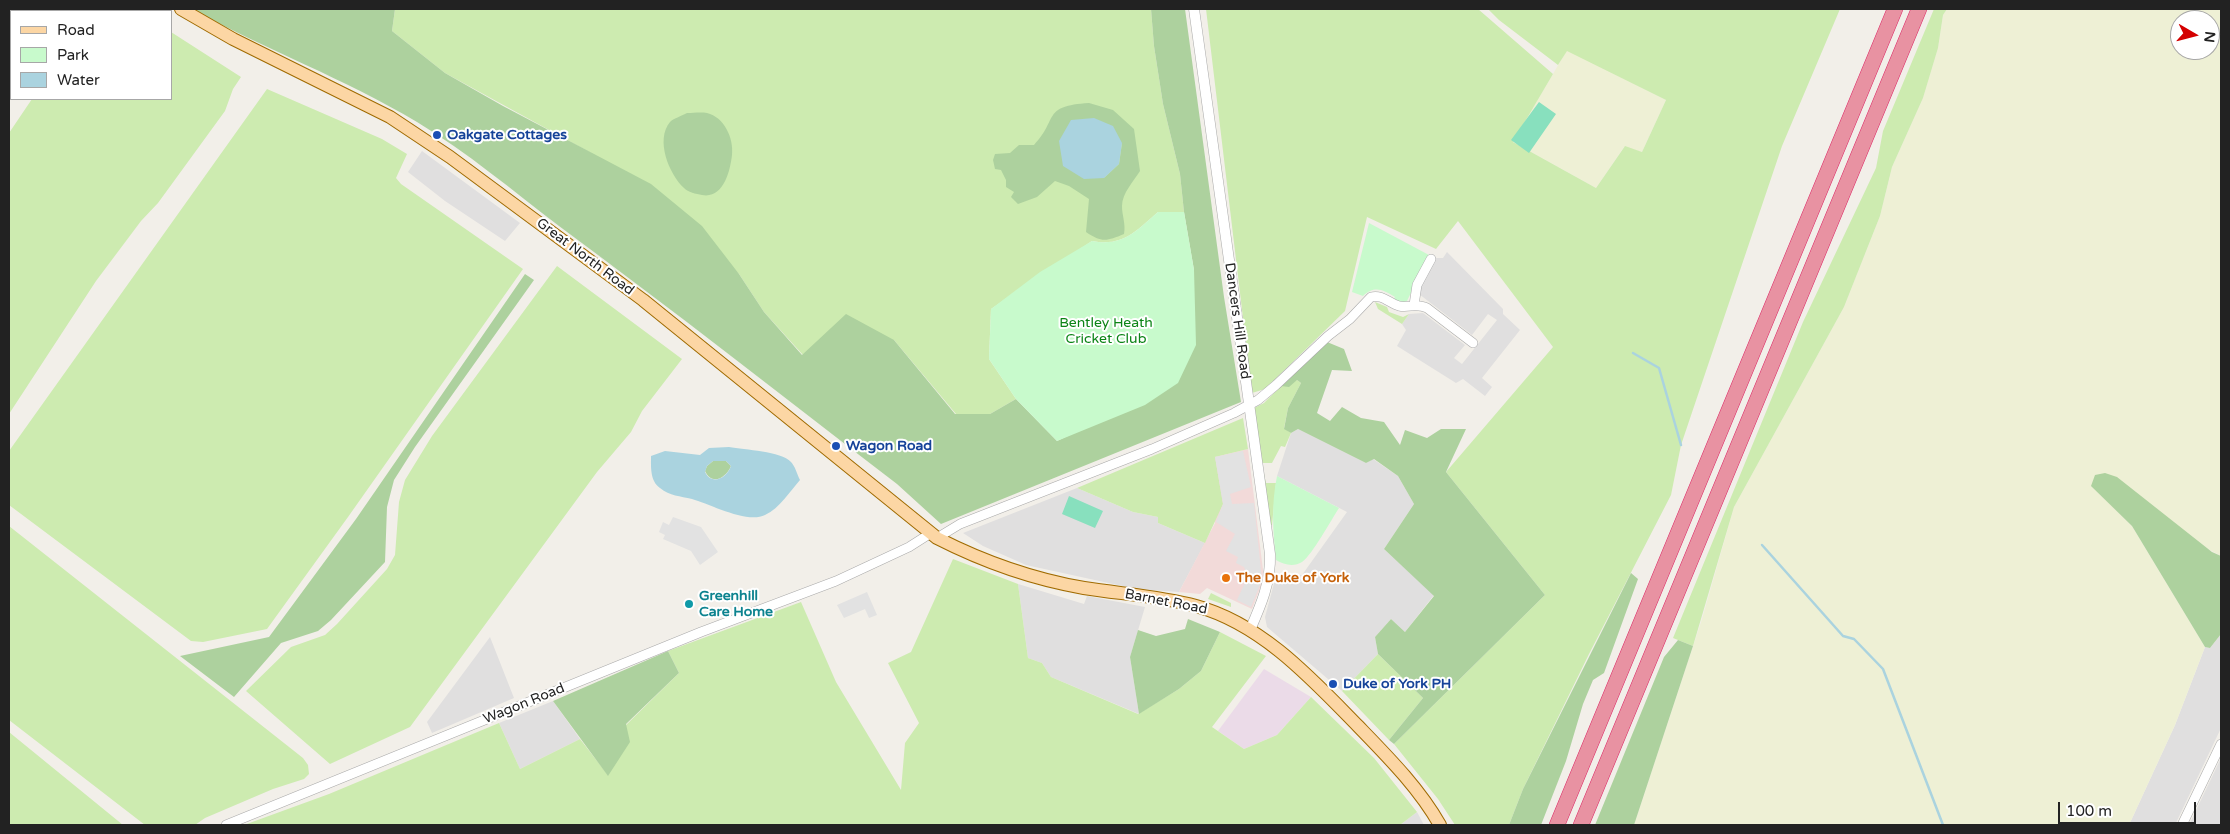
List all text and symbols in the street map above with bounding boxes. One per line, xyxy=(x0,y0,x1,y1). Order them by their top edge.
legend xyxy=(10,10,172,100)
north arrow xyxy=(2170,10,2220,60)
text: Road xyxy=(57,21,95,39)
text: N xyxy=(2200,30,2219,44)
text: Park xyxy=(57,46,89,64)
text: Water xyxy=(57,71,100,89)
place label: Oakgate Cottages xyxy=(447,127,567,143)
marker: Oakgate Cottages xyxy=(431,129,443,141)
street label: Great North Road xyxy=(533,215,637,299)
street label: Dancers Hill Road xyxy=(1221,262,1253,380)
park label: Bentley Heath Cricket Club xyxy=(1059,315,1153,348)
place label: Wagon Road xyxy=(846,438,932,454)
marker: Wagon Road xyxy=(830,440,842,452)
place label: The Duke of York xyxy=(1236,570,1349,586)
marker: The Duke of York xyxy=(1220,572,1232,584)
street label: Barnet Road xyxy=(1123,586,1209,618)
place label: Greenhill Care Home xyxy=(699,588,773,620)
marker: Greenhill Care Home xyxy=(683,598,695,610)
place label: Duke of York PH xyxy=(1343,676,1451,692)
marker: Duke of York PH xyxy=(1327,678,1339,690)
street label: Wagon Road xyxy=(481,680,567,728)
scale bar xyxy=(2060,792,2198,824)
text: 100 m xyxy=(2066,802,2112,820)

